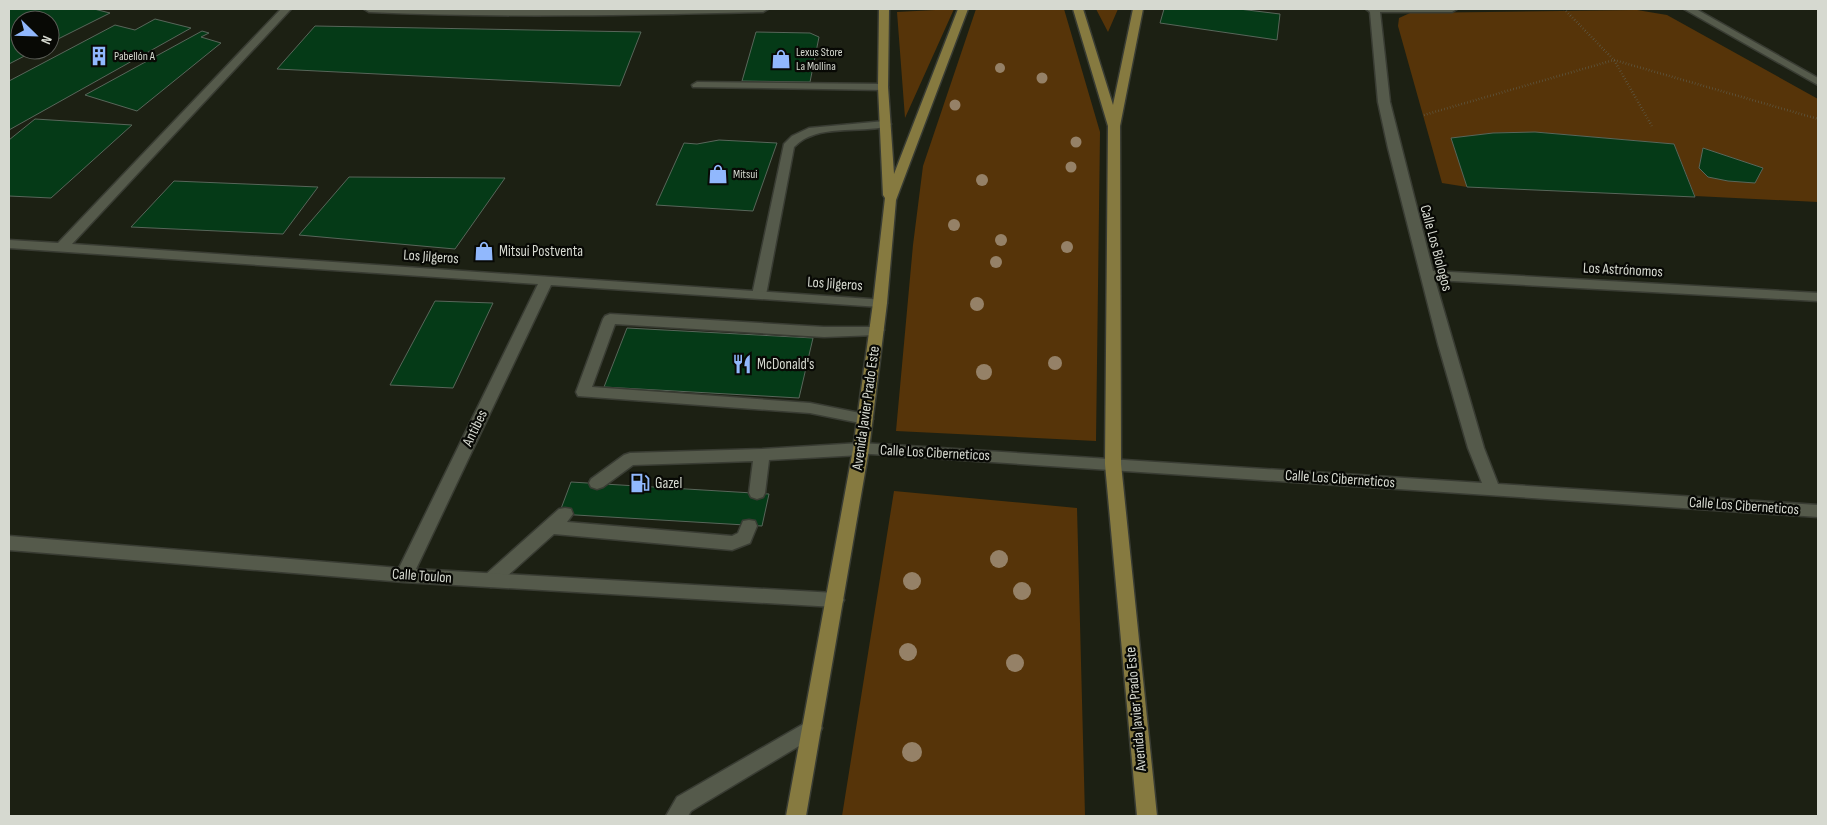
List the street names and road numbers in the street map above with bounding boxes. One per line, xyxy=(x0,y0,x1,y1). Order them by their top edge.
street label: Calle Los Biologos xyxy=(1415,203,1457,293)
street label: Los Jilgeros xyxy=(403,246,459,268)
street label: Los Astrónomos xyxy=(1583,258,1663,282)
street label: Los Jilgeros xyxy=(807,273,863,295)
street label: Avenida Javier Prado Este xyxy=(848,345,884,472)
street label: Antibes xyxy=(458,407,492,450)
street label: Calle Los Ciberneticos xyxy=(880,441,990,465)
street label: Calle Los Ciberneticos xyxy=(1284,466,1396,492)
street label: Calle Los Ciberneticos xyxy=(1688,493,1800,519)
street label: Calle Toulon xyxy=(391,564,453,588)
street label: Avenida Javier Prado Este xyxy=(1121,646,1151,773)

